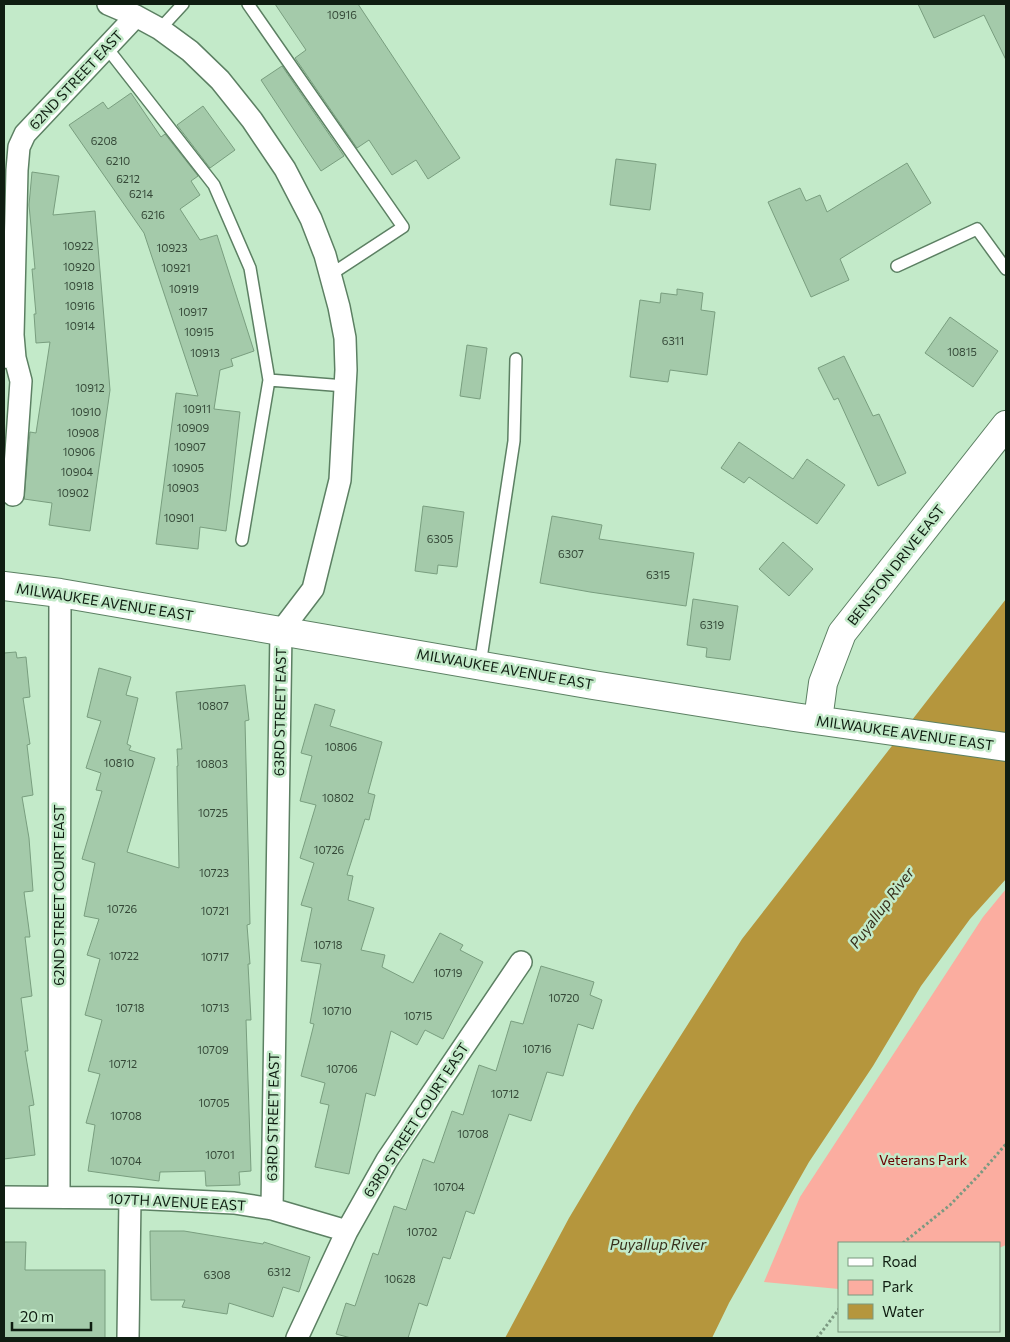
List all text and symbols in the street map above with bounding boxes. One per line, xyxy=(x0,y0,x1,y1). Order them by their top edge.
house number: 10916 xyxy=(327,8,357,21)
street label: 62ND STREET EAST xyxy=(25,27,126,133)
house number: 6208 xyxy=(91,134,118,147)
house number: 6210 xyxy=(106,154,130,167)
house number: 6212 xyxy=(116,172,140,185)
house number: 6214 xyxy=(129,187,153,200)
house number: 6216 xyxy=(141,208,165,221)
house number: 10922 xyxy=(63,239,93,252)
house number: 10923 xyxy=(157,241,187,254)
house number: 10920 xyxy=(63,260,95,273)
house number: 10921 xyxy=(161,261,191,274)
house number: 10918 xyxy=(64,279,94,292)
house number: 10919 xyxy=(169,282,199,295)
house number: 10916 xyxy=(65,299,95,312)
house number: 10917 xyxy=(178,305,208,318)
house number: 10914 xyxy=(65,319,95,332)
house number: 10915 xyxy=(184,325,214,338)
house number: 6311 xyxy=(662,334,684,347)
house number: 10815 xyxy=(947,345,977,358)
house number: 10913 xyxy=(190,346,220,359)
house number: 10912 xyxy=(75,381,105,394)
house number: 10911 xyxy=(183,402,211,415)
house number: 10910 xyxy=(71,405,101,418)
house number: 10909 xyxy=(177,421,210,434)
house number: 10908 xyxy=(67,426,100,439)
house number: 10907 xyxy=(174,440,206,453)
house number: 10906 xyxy=(63,445,96,458)
house number: 10905 xyxy=(172,461,204,474)
house number: 10904 xyxy=(61,465,94,478)
house number: 10903 xyxy=(167,481,199,494)
house number: 10902 xyxy=(57,486,89,499)
street label: BENSTON DRIVE EAST xyxy=(843,501,948,628)
house number: 10901 xyxy=(164,511,194,524)
house number: 6305 xyxy=(427,532,453,545)
house number: 6307 xyxy=(558,547,584,560)
house number: 6315 xyxy=(646,568,670,581)
street label: MILWAUKEE AVENUE EAST xyxy=(15,579,195,624)
house number: 6319 xyxy=(700,618,724,631)
street label: MILWAUKEE AVENUE EAST xyxy=(415,645,595,692)
street label: 63RD STREET EAST xyxy=(270,648,289,776)
house number: 10807 xyxy=(197,699,229,712)
street label: MILWAUKEE AVENUE EAST xyxy=(815,712,995,753)
house number: 10806 xyxy=(325,740,358,753)
house number: 10810 xyxy=(104,756,134,769)
house number: 10803 xyxy=(196,757,228,770)
house number: 10802 xyxy=(322,791,354,804)
street label: 62ND STREET COURT EAST xyxy=(50,804,67,986)
house number: 10725 xyxy=(198,806,228,819)
house number: 10726 xyxy=(314,843,345,856)
water label: Puyallup River xyxy=(845,863,918,951)
house number: 10723 xyxy=(199,866,229,879)
house number: 10726 xyxy=(107,902,138,915)
house number: 10721 xyxy=(201,904,229,917)
house number: 10718 xyxy=(313,938,343,951)
house number: 10722 xyxy=(109,949,139,962)
house number: 10717 xyxy=(201,950,229,963)
house number: 10719 xyxy=(433,966,463,979)
house number: 10720 xyxy=(549,991,579,1004)
house number: 10718 xyxy=(115,1001,145,1014)
house number: 10713 xyxy=(201,1001,229,1014)
house number: 10710 xyxy=(322,1004,352,1017)
house number: 10715 xyxy=(404,1009,432,1022)
street label: 63RD STREET COURT EAST xyxy=(359,1039,472,1200)
house number: 10716 xyxy=(522,1042,552,1055)
house number: 10709 xyxy=(197,1043,229,1056)
street label: 63RD STREET EAST xyxy=(263,1053,282,1181)
house number: 10712 xyxy=(109,1057,137,1070)
house number: 10706 xyxy=(326,1062,358,1075)
house number: 10712 xyxy=(491,1087,519,1100)
house number: 10705 xyxy=(198,1096,230,1109)
house number: 10708 xyxy=(110,1109,142,1122)
house number: 10708 xyxy=(457,1127,489,1140)
house number: 10701 xyxy=(205,1148,235,1161)
park label: Veterans Park xyxy=(879,1151,967,1168)
house number: 10704 xyxy=(110,1154,142,1167)
house number: 10704 xyxy=(433,1180,465,1193)
street label: 107TH AVENUE EAST xyxy=(108,1189,246,1214)
house number: 10702 xyxy=(407,1225,437,1238)
water label: Puyallup River xyxy=(610,1235,707,1253)
legend xyxy=(838,1242,1000,1332)
text: Road xyxy=(882,1252,917,1270)
house number: 6312 xyxy=(267,1265,291,1278)
house number: 6308 xyxy=(204,1268,231,1281)
house number: 10628 xyxy=(384,1272,416,1285)
text: Park xyxy=(882,1277,913,1295)
scale bar xyxy=(12,1300,91,1332)
text: Water xyxy=(882,1302,924,1320)
text: 20 m xyxy=(20,1307,54,1325)

